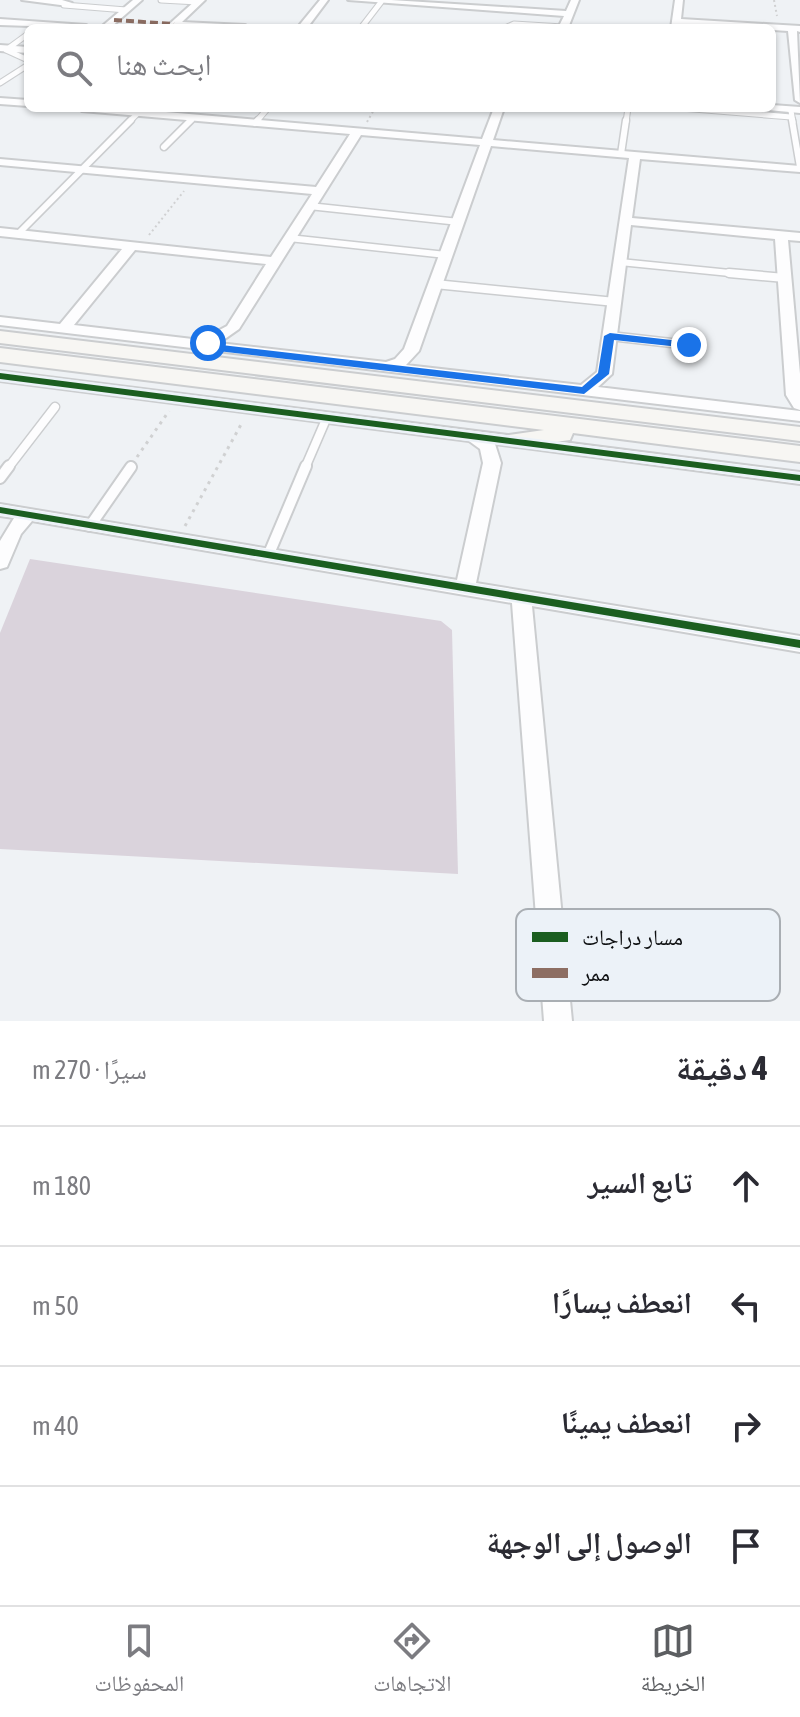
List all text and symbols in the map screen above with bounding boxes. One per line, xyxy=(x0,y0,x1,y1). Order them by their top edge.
search box xyxy=(24,24,776,112)
icon: search xyxy=(52,46,96,90)
text: ابحث هنا xyxy=(116,47,212,81)
route start xyxy=(190,325,226,361)
route end xyxy=(671,327,707,363)
legend xyxy=(516,909,780,1001)
text: مسار دراجات xyxy=(582,924,683,950)
text: ممر xyxy=(581,960,610,986)
text: 4 دقيقة xyxy=(676,1048,768,1087)
text: سيرًا · 270 m xyxy=(32,1055,147,1085)
icon: ahead xyxy=(724,1164,768,1208)
text: تابع السير xyxy=(588,1165,692,1199)
text: 180 m xyxy=(32,1171,91,1201)
icon: left xyxy=(724,1284,768,1328)
text: انعطف يسارًا xyxy=(552,1285,692,1319)
text: 50 m xyxy=(32,1291,79,1321)
icon: right xyxy=(724,1404,768,1448)
text: انعطف يمينًا xyxy=(561,1405,692,1439)
text: 40 m xyxy=(32,1411,79,1441)
icon: arrive xyxy=(724,1524,768,1568)
text: الوصول إلى الوجهة xyxy=(487,1525,692,1559)
tab: المحفوظات xyxy=(95,1619,184,1705)
tab: الاتجاهات xyxy=(373,1619,451,1705)
tab: الخريطة xyxy=(641,1619,705,1705)

